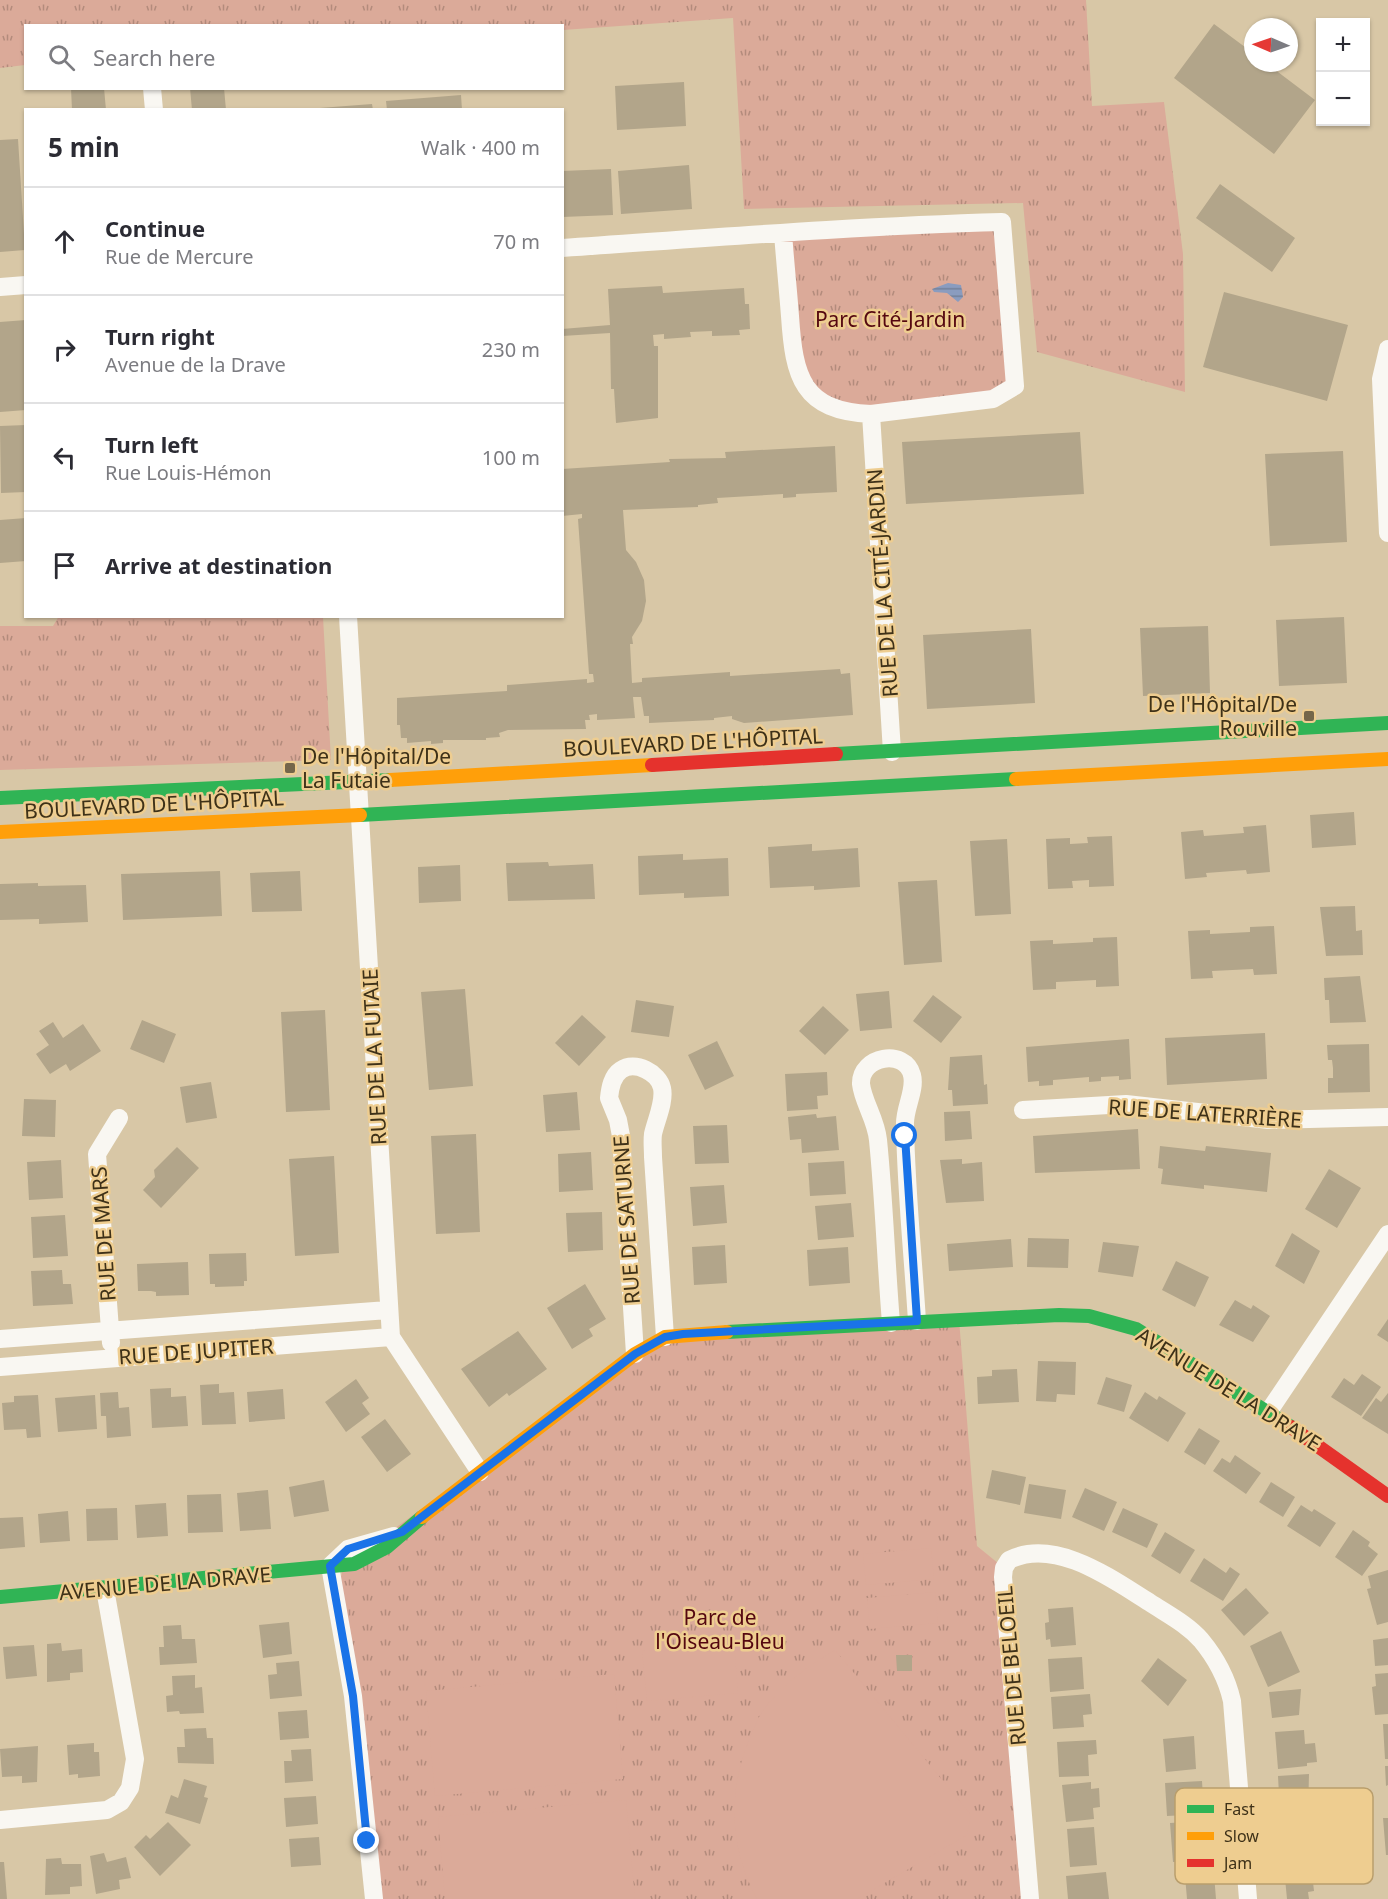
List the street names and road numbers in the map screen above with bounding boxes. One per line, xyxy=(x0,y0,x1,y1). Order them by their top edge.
street label: RUE DE LA CITÉ-JARDIN xyxy=(860,468,904,698)
street label: BOULEVARD DE L'HÔPITAL xyxy=(562,721,824,763)
street label: BOULEVARD DE L'HÔPITAL xyxy=(23,783,285,825)
street label: RUE DE LA FUTAIE xyxy=(355,968,393,1146)
street label: RUE DE LATERRIÈRE xyxy=(1107,1092,1303,1134)
street label: RUE DE SATURNE xyxy=(606,1135,646,1305)
street label: RUE DE MARS xyxy=(84,1166,122,1302)
street label: AVENUE DE LA DRAVE xyxy=(1131,1321,1327,1457)
street label: RUE DE JUPITER xyxy=(118,1332,274,1370)
street label: AVENUE DE LA DRAVE xyxy=(58,1560,272,1606)
street label: RUE DE BELOEIL xyxy=(990,1585,1032,1747)

